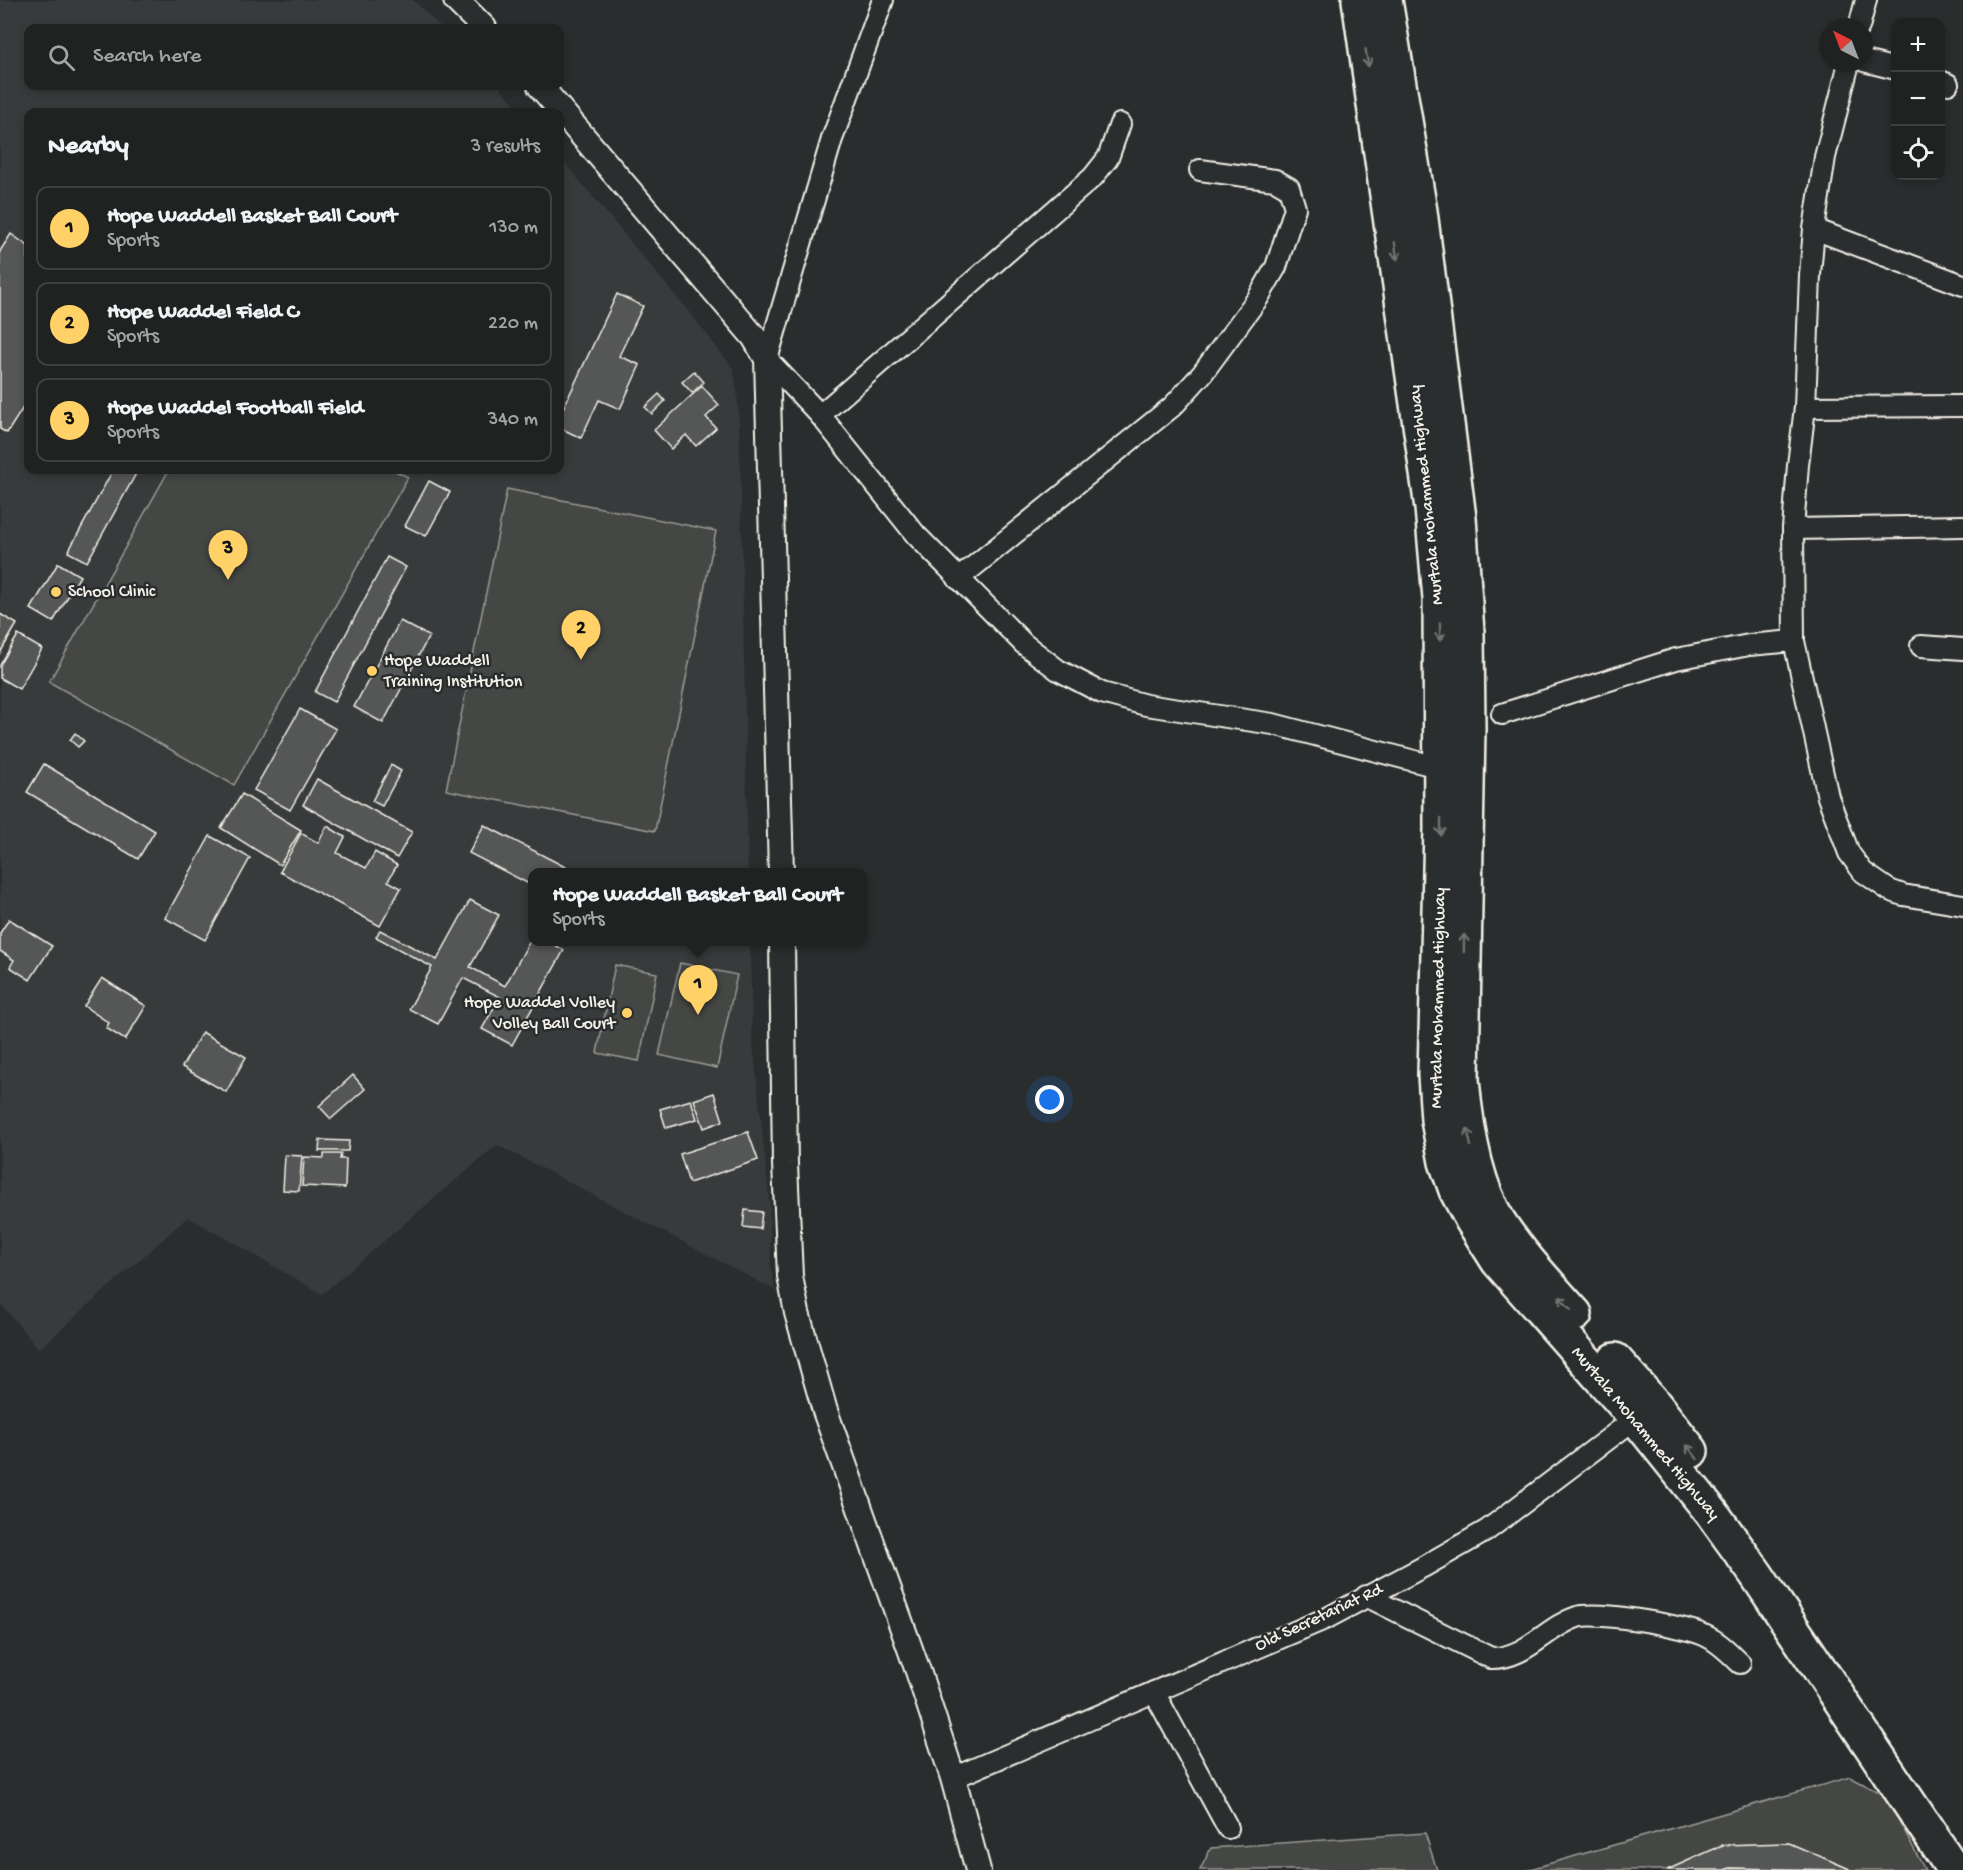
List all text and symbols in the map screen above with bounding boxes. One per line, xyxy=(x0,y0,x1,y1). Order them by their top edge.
north arrow xyxy=(1819,18,1873,72)
map controls xyxy=(1891,18,1945,180)
button: + xyxy=(1891,18,1945,72)
search box xyxy=(24,24,564,90)
icon: search xyxy=(45,41,78,74)
text: Search here xyxy=(93,44,201,70)
one-way arrow xyxy=(1362,47,1373,67)
button: − xyxy=(1891,72,1945,126)
button: locate xyxy=(1891,126,1945,180)
text: Nearby xyxy=(48,132,129,163)
text: 3 results xyxy=(471,136,540,159)
text: Hope Waddell Basket Ball Court xyxy=(107,204,397,230)
text: 1 xyxy=(65,217,74,240)
text: 130 m xyxy=(489,217,538,240)
text: Sports xyxy=(107,230,159,253)
one-way arrow xyxy=(1390,240,1401,260)
text: Hope Waddel Field C xyxy=(107,300,299,326)
text: 2 xyxy=(65,313,74,336)
text: 220 m xyxy=(488,313,538,336)
text: Sports xyxy=(107,326,159,349)
street label: Murtala Mohammed Highway xyxy=(1405,384,1449,606)
text: Hope Waddel Football Field xyxy=(107,396,363,422)
text: 3 xyxy=(64,409,75,432)
text: 340 m xyxy=(488,409,538,432)
text: Sports xyxy=(107,422,159,445)
pin: 3 xyxy=(208,530,248,580)
place label: School Clinic xyxy=(68,582,156,603)
marker: School Clinic xyxy=(49,585,63,599)
pin: 2 xyxy=(562,610,600,660)
one-way arrow xyxy=(1434,621,1446,641)
place label: Hope Waddell Training Institution xyxy=(383,651,523,693)
marker: Hope Waddell Training Institution xyxy=(365,664,379,678)
one-way arrow xyxy=(1435,816,1447,836)
popup xyxy=(528,868,867,946)
text: Hope Waddell Basket Ball Court xyxy=(552,883,843,909)
street label: Murtala Mohammed Highway xyxy=(1427,887,1451,1109)
text: Sports xyxy=(552,909,605,932)
one-way arrow xyxy=(1458,933,1470,953)
pin: 1 xyxy=(678,966,718,1015)
place label: Hope Waddel Volley Volley Ball Court xyxy=(464,993,617,1035)
marker: Hope Waddel Volley Volley Ball Court xyxy=(620,1006,634,1020)
your location xyxy=(1035,1085,1064,1114)
one-way arrow xyxy=(1463,1128,1475,1147)
one-way arrow xyxy=(1558,1296,1572,1311)
street label: Murtala Mohammed Highway xyxy=(1566,1343,1724,1525)
one-way arrow xyxy=(1685,1444,1698,1460)
street label: Old Secretariat Rd xyxy=(1252,1579,1387,1657)

